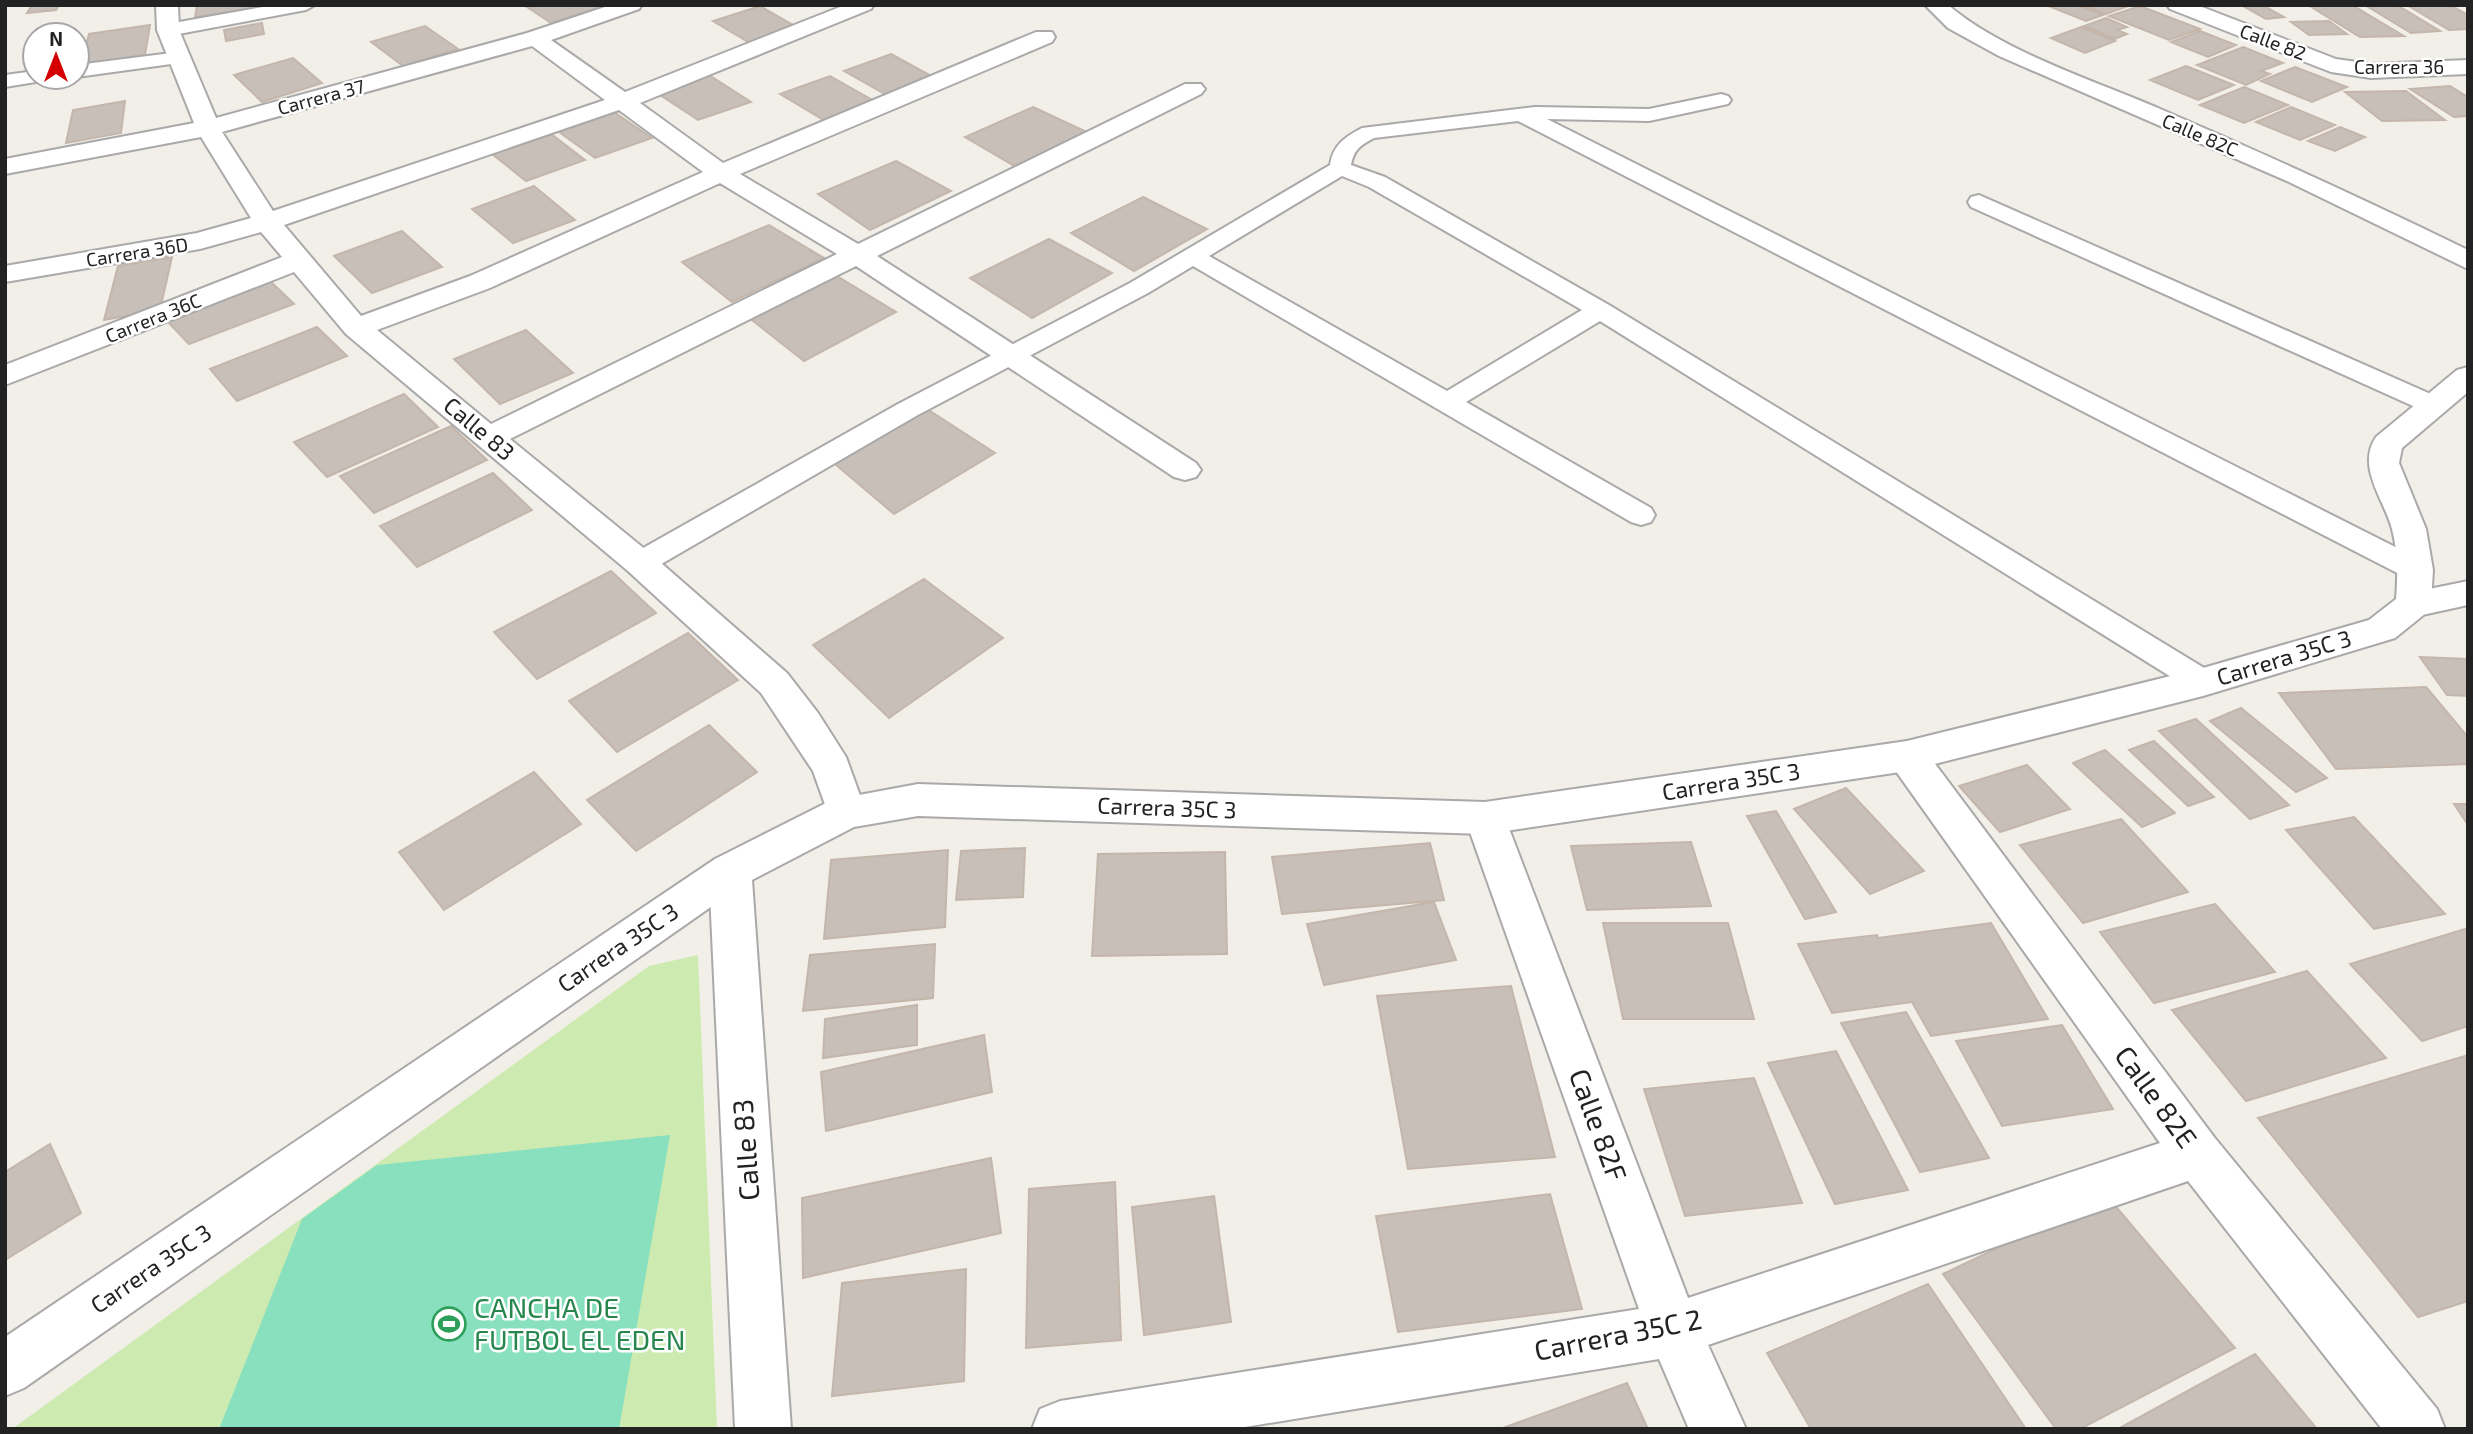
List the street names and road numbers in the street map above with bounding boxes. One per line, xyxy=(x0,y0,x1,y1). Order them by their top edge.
street label: Calle 82 xyxy=(2237,18,2310,65)
street label: Carrera 36 xyxy=(2354,55,2444,78)
street label: Carrera 37 xyxy=(275,74,367,119)
street label: Calle 82C xyxy=(2159,108,2242,161)
street label: Carrera 36D xyxy=(84,232,189,271)
street label: Carrera 36C xyxy=(102,288,204,347)
street label: Calle 83 xyxy=(439,391,521,466)
street label: Carrera 35C 3 xyxy=(2213,623,2354,691)
street label: Carrera 35C 3 xyxy=(1660,756,1802,806)
street label: Carrera 35C 3 xyxy=(1097,791,1237,823)
street label: Carrera 35C 3 xyxy=(552,897,683,998)
street label: Calle 82E xyxy=(2108,1039,2205,1154)
street label: Calle 82F xyxy=(1563,1064,1635,1185)
street label: Calle 83 xyxy=(724,1098,766,1202)
street label: Carrera 35C 3 xyxy=(85,1218,216,1319)
street label: Carrera 35C 2 xyxy=(1531,1301,1704,1367)

